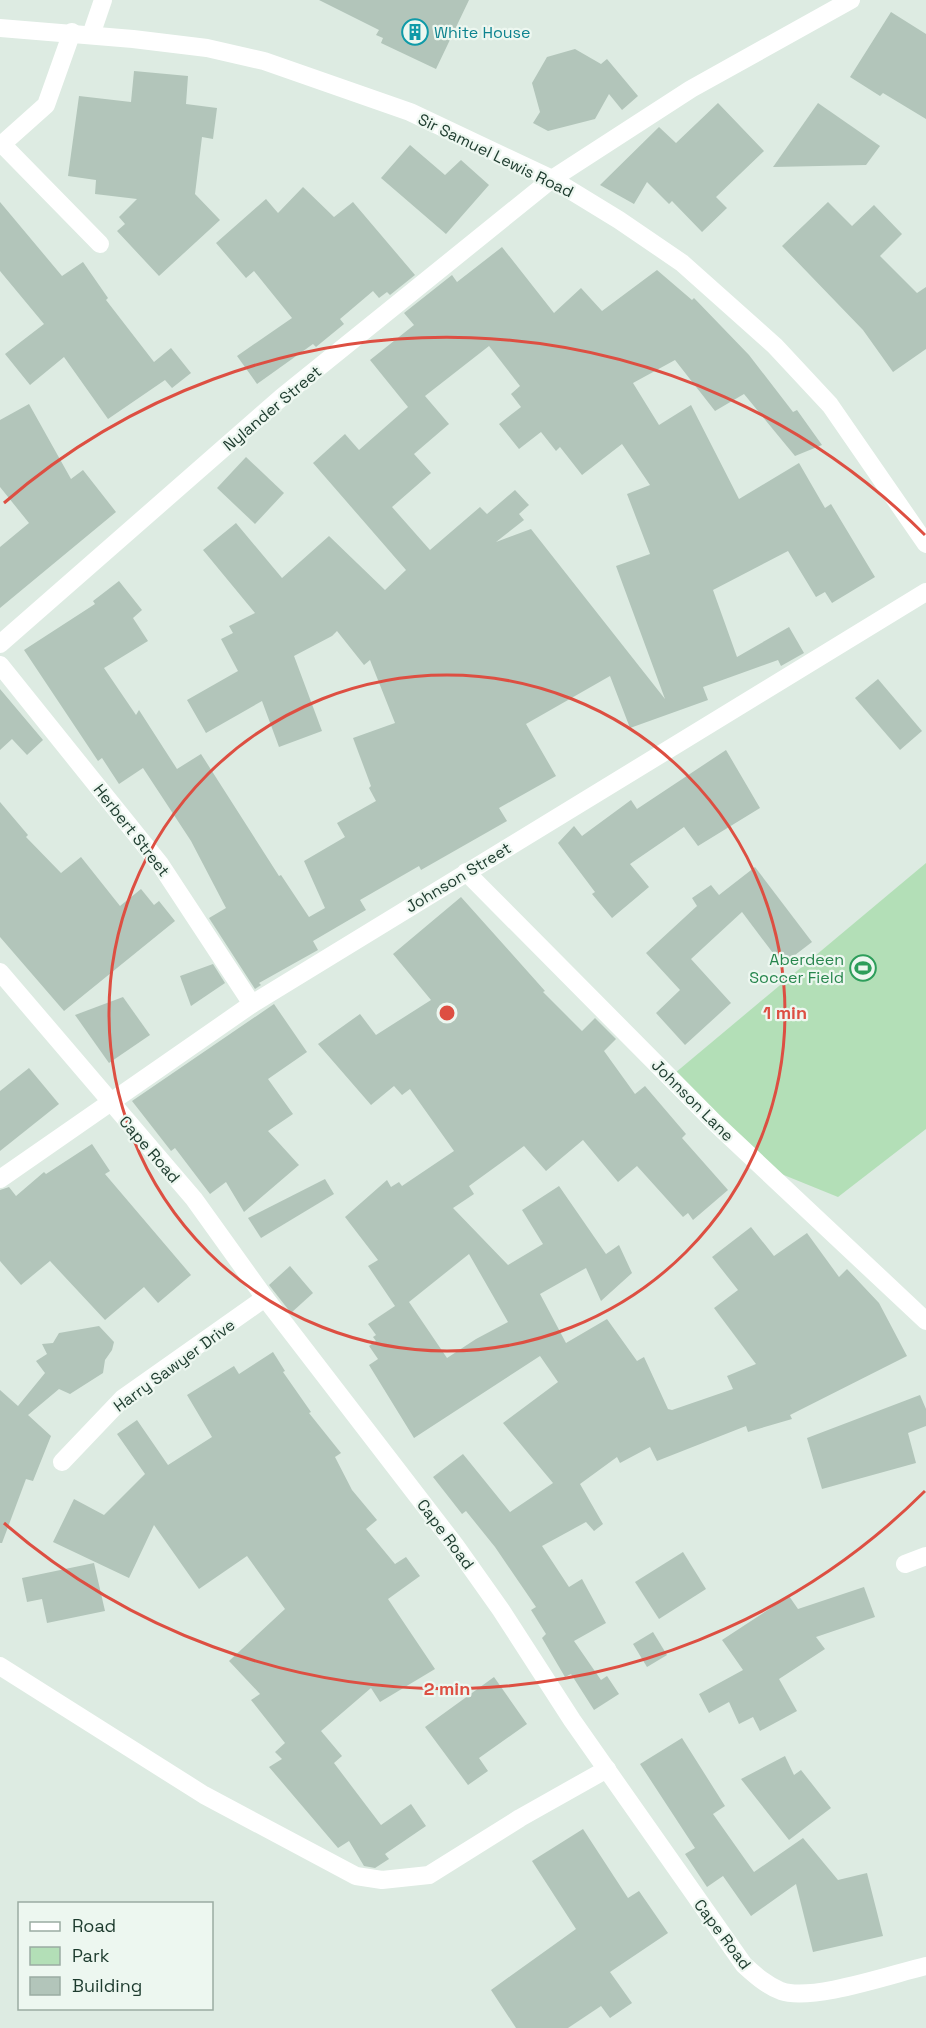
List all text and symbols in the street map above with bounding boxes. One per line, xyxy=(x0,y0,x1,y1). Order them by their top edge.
building icon: White House xyxy=(400,17,430,47)
place label: White House xyxy=(434,22,530,43)
street label: Sir Samuel Lewis Road xyxy=(415,109,577,202)
street label: Nylander Street xyxy=(219,361,326,456)
street label: Herbert Street xyxy=(89,780,174,881)
street label: Johnson Street xyxy=(402,838,515,917)
place label: Aberdeen Soccer Field xyxy=(749,949,844,988)
sports icon: Aberdeen Soccer Field xyxy=(848,953,878,983)
text: 1 min xyxy=(763,1001,807,1024)
centre of rings xyxy=(437,1003,457,1023)
street label: Johnson Lane xyxy=(647,1055,738,1146)
street label: Cape Road xyxy=(115,1111,185,1187)
street label: Harry Sawyer Drive xyxy=(109,1314,239,1417)
street label: Cape Road xyxy=(412,1495,479,1574)
text: 2 min xyxy=(424,1677,470,1700)
street label: Cape Road xyxy=(689,1895,756,1974)
legend xyxy=(18,1902,213,2010)
text: Road xyxy=(72,1914,116,1937)
text: Park xyxy=(72,1944,110,1967)
text: Building xyxy=(72,1974,142,1997)

